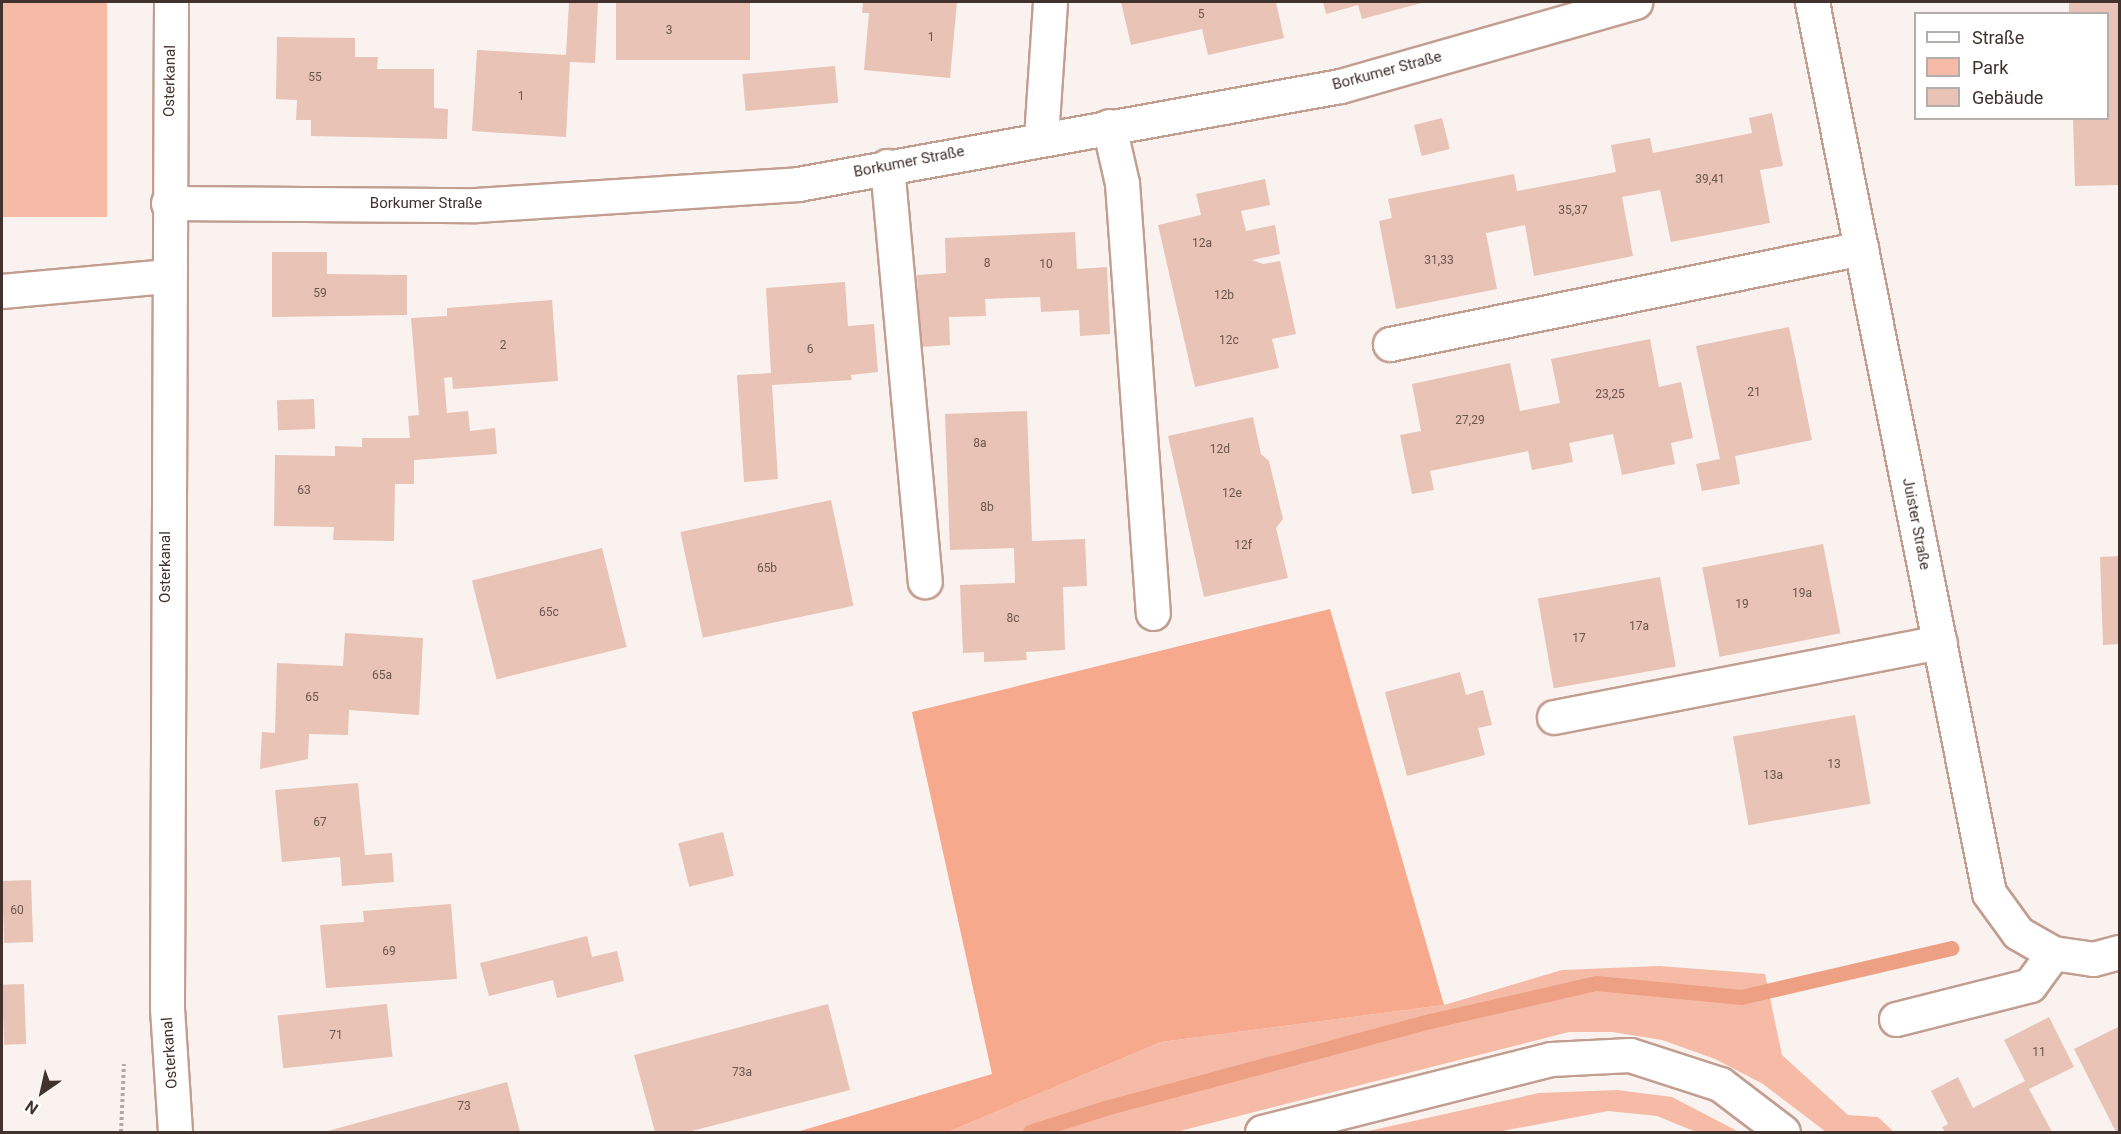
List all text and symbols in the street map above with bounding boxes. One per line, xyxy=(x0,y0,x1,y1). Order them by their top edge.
house number: 5 xyxy=(1198,8,1204,22)
legend xyxy=(1914,12,2109,120)
house number: 3 xyxy=(666,24,672,38)
text: Straße xyxy=(1972,27,2024,48)
house number: 1 xyxy=(928,31,934,45)
street label: Osterkanal xyxy=(160,45,180,117)
street label: Borkumer Straße xyxy=(1330,48,1444,94)
text: Park xyxy=(1972,57,2008,78)
house number: 55 xyxy=(308,71,322,85)
text: Gebäude xyxy=(1972,87,2043,108)
house number: 1 xyxy=(518,90,524,104)
street label: Borkumer Straße xyxy=(852,142,966,182)
house number: 39,41 xyxy=(1695,173,1725,187)
street label: Borkumer Straße xyxy=(370,195,482,213)
house number: 35,37 xyxy=(1558,204,1588,218)
house number: 12a xyxy=(1192,237,1212,251)
house number: 31,33 xyxy=(1424,254,1454,268)
house number: 8 xyxy=(984,257,990,271)
house number: 10 xyxy=(1039,258,1053,272)
house number: 59 xyxy=(313,287,327,301)
house number: 12b xyxy=(1214,289,1234,303)
house number: 12c xyxy=(1219,334,1239,348)
house number: 2 xyxy=(500,339,506,353)
house number: 6 xyxy=(807,343,813,357)
house number: 21 xyxy=(1747,386,1761,400)
house number: 23,25 xyxy=(1595,388,1625,402)
house number: 27,29 xyxy=(1455,414,1485,428)
house number: 8a xyxy=(973,437,987,451)
house number: 12d xyxy=(1210,443,1230,457)
street label: Juister Straße xyxy=(1898,477,1934,571)
house number: 63 xyxy=(297,484,311,498)
house number: 12e xyxy=(1222,487,1242,501)
house number: 8b xyxy=(980,501,994,515)
street label: Osterkanal xyxy=(157,531,175,603)
house number: 12f xyxy=(1234,539,1252,553)
house number: 65b xyxy=(757,562,777,576)
house number: 19a xyxy=(1792,587,1812,601)
house number: 19 xyxy=(1735,598,1749,612)
house number: 65c xyxy=(539,606,559,620)
house number: 8c xyxy=(1006,612,1020,626)
house number: 17a xyxy=(1629,620,1649,634)
house number: 17 xyxy=(1572,632,1586,646)
house number: 65a xyxy=(372,669,392,683)
house number: 65 xyxy=(305,691,319,705)
house number: 13 xyxy=(1827,758,1841,772)
house number: 13a xyxy=(1763,769,1783,783)
house number: 67 xyxy=(313,816,327,830)
house number: 60 xyxy=(10,904,24,918)
house number: 69 xyxy=(382,945,396,959)
street label: Osterkanal xyxy=(159,1017,181,1089)
house number: 71 xyxy=(329,1029,343,1043)
house number: 11 xyxy=(2032,1046,2046,1060)
north arrow xyxy=(12,1062,72,1122)
house number: 73a xyxy=(732,1066,752,1080)
text: N xyxy=(22,1096,42,1118)
house number: 73 xyxy=(457,1100,471,1114)

